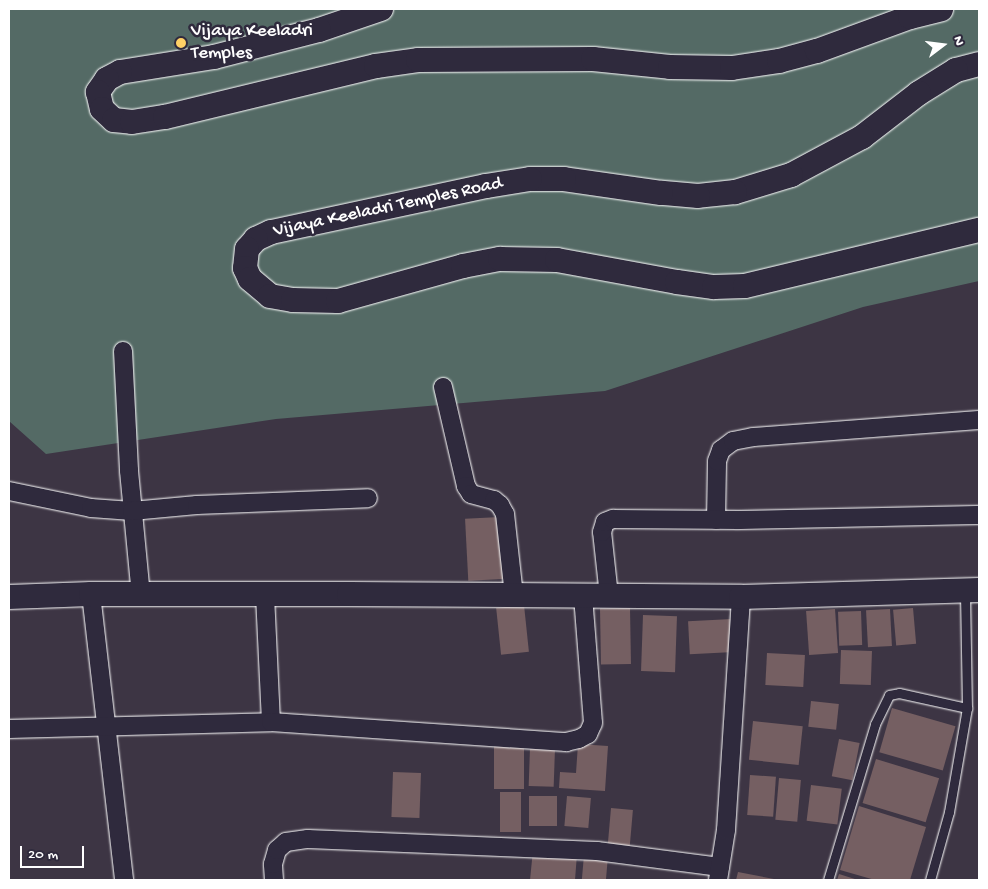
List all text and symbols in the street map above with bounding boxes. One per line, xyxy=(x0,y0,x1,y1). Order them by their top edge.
north arrow xyxy=(918,20,968,70)
place label: Vijaya Keeladri Temples xyxy=(191,21,313,65)
text: N xyxy=(949,34,967,48)
marker: Vijaya Keeladri Temples xyxy=(175,37,187,49)
street label: Vijaya Keeladri Temples Road xyxy=(271,173,505,243)
scale bar xyxy=(22,836,86,868)
text: 20 m xyxy=(28,846,58,864)

